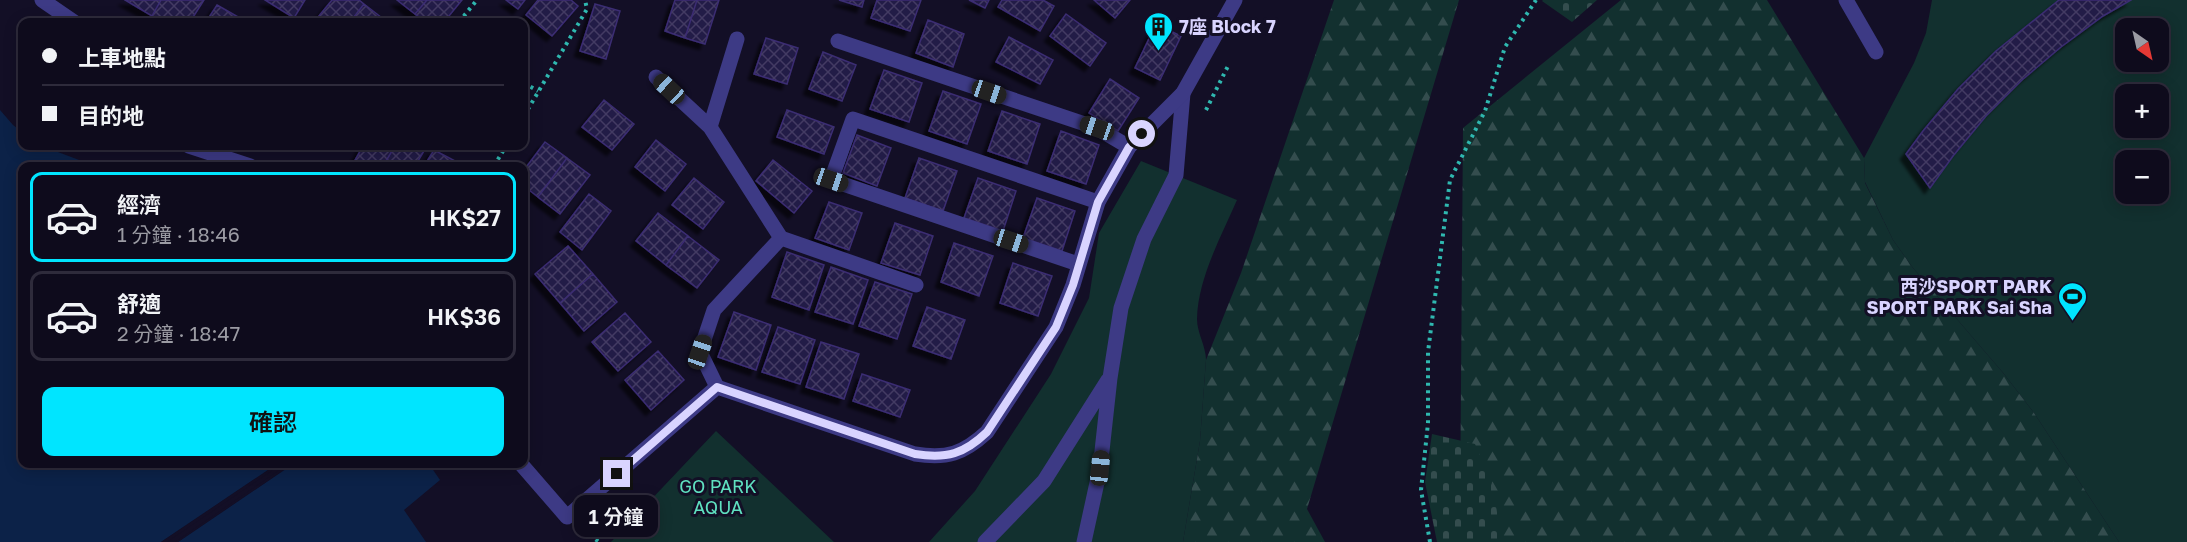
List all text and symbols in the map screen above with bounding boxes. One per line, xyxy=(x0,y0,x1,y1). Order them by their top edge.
building icon: 7座 Block 7 xyxy=(1142,10,1174,52)
place label: 7座 Block 7 xyxy=(1179,15,1276,37)
north arrow xyxy=(2115,18,2169,72)
map controls xyxy=(2115,18,2169,204)
text: 上車地點 xyxy=(78,44,166,71)
car xyxy=(650,70,688,108)
car xyxy=(969,78,1009,106)
button: + xyxy=(2115,84,2169,138)
text: 目的地 xyxy=(78,102,144,129)
car xyxy=(1077,114,1117,142)
route start xyxy=(1128,120,1155,147)
button: − xyxy=(2115,150,2169,204)
car xyxy=(811,166,851,194)
icon: car xyxy=(45,190,99,244)
text: 經濟 xyxy=(117,191,161,218)
text: HK$27 xyxy=(429,204,501,231)
text: 1 分鐘 · 18:46 xyxy=(117,222,240,246)
car xyxy=(991,227,1031,255)
place label: 西沙SPORT PARK SPORT PARK Sai Sha xyxy=(1866,275,2052,318)
sports icon: 西沙SPORT PARK SPORT PARK Sai Sha xyxy=(2057,280,2089,322)
icon: car xyxy=(45,289,99,343)
text: 舒適 xyxy=(117,290,161,317)
text: HK$36 xyxy=(427,303,501,330)
text: 2 分鐘 · 18:47 xyxy=(117,321,240,345)
car xyxy=(686,332,714,372)
button: 確認 xyxy=(42,387,504,456)
car xyxy=(1089,449,1111,487)
route end xyxy=(603,460,630,487)
park label: GO PARK AQUA xyxy=(679,475,757,518)
callout: 1 分鐘 xyxy=(575,495,659,537)
text: 1 分鐘 xyxy=(588,504,644,528)

